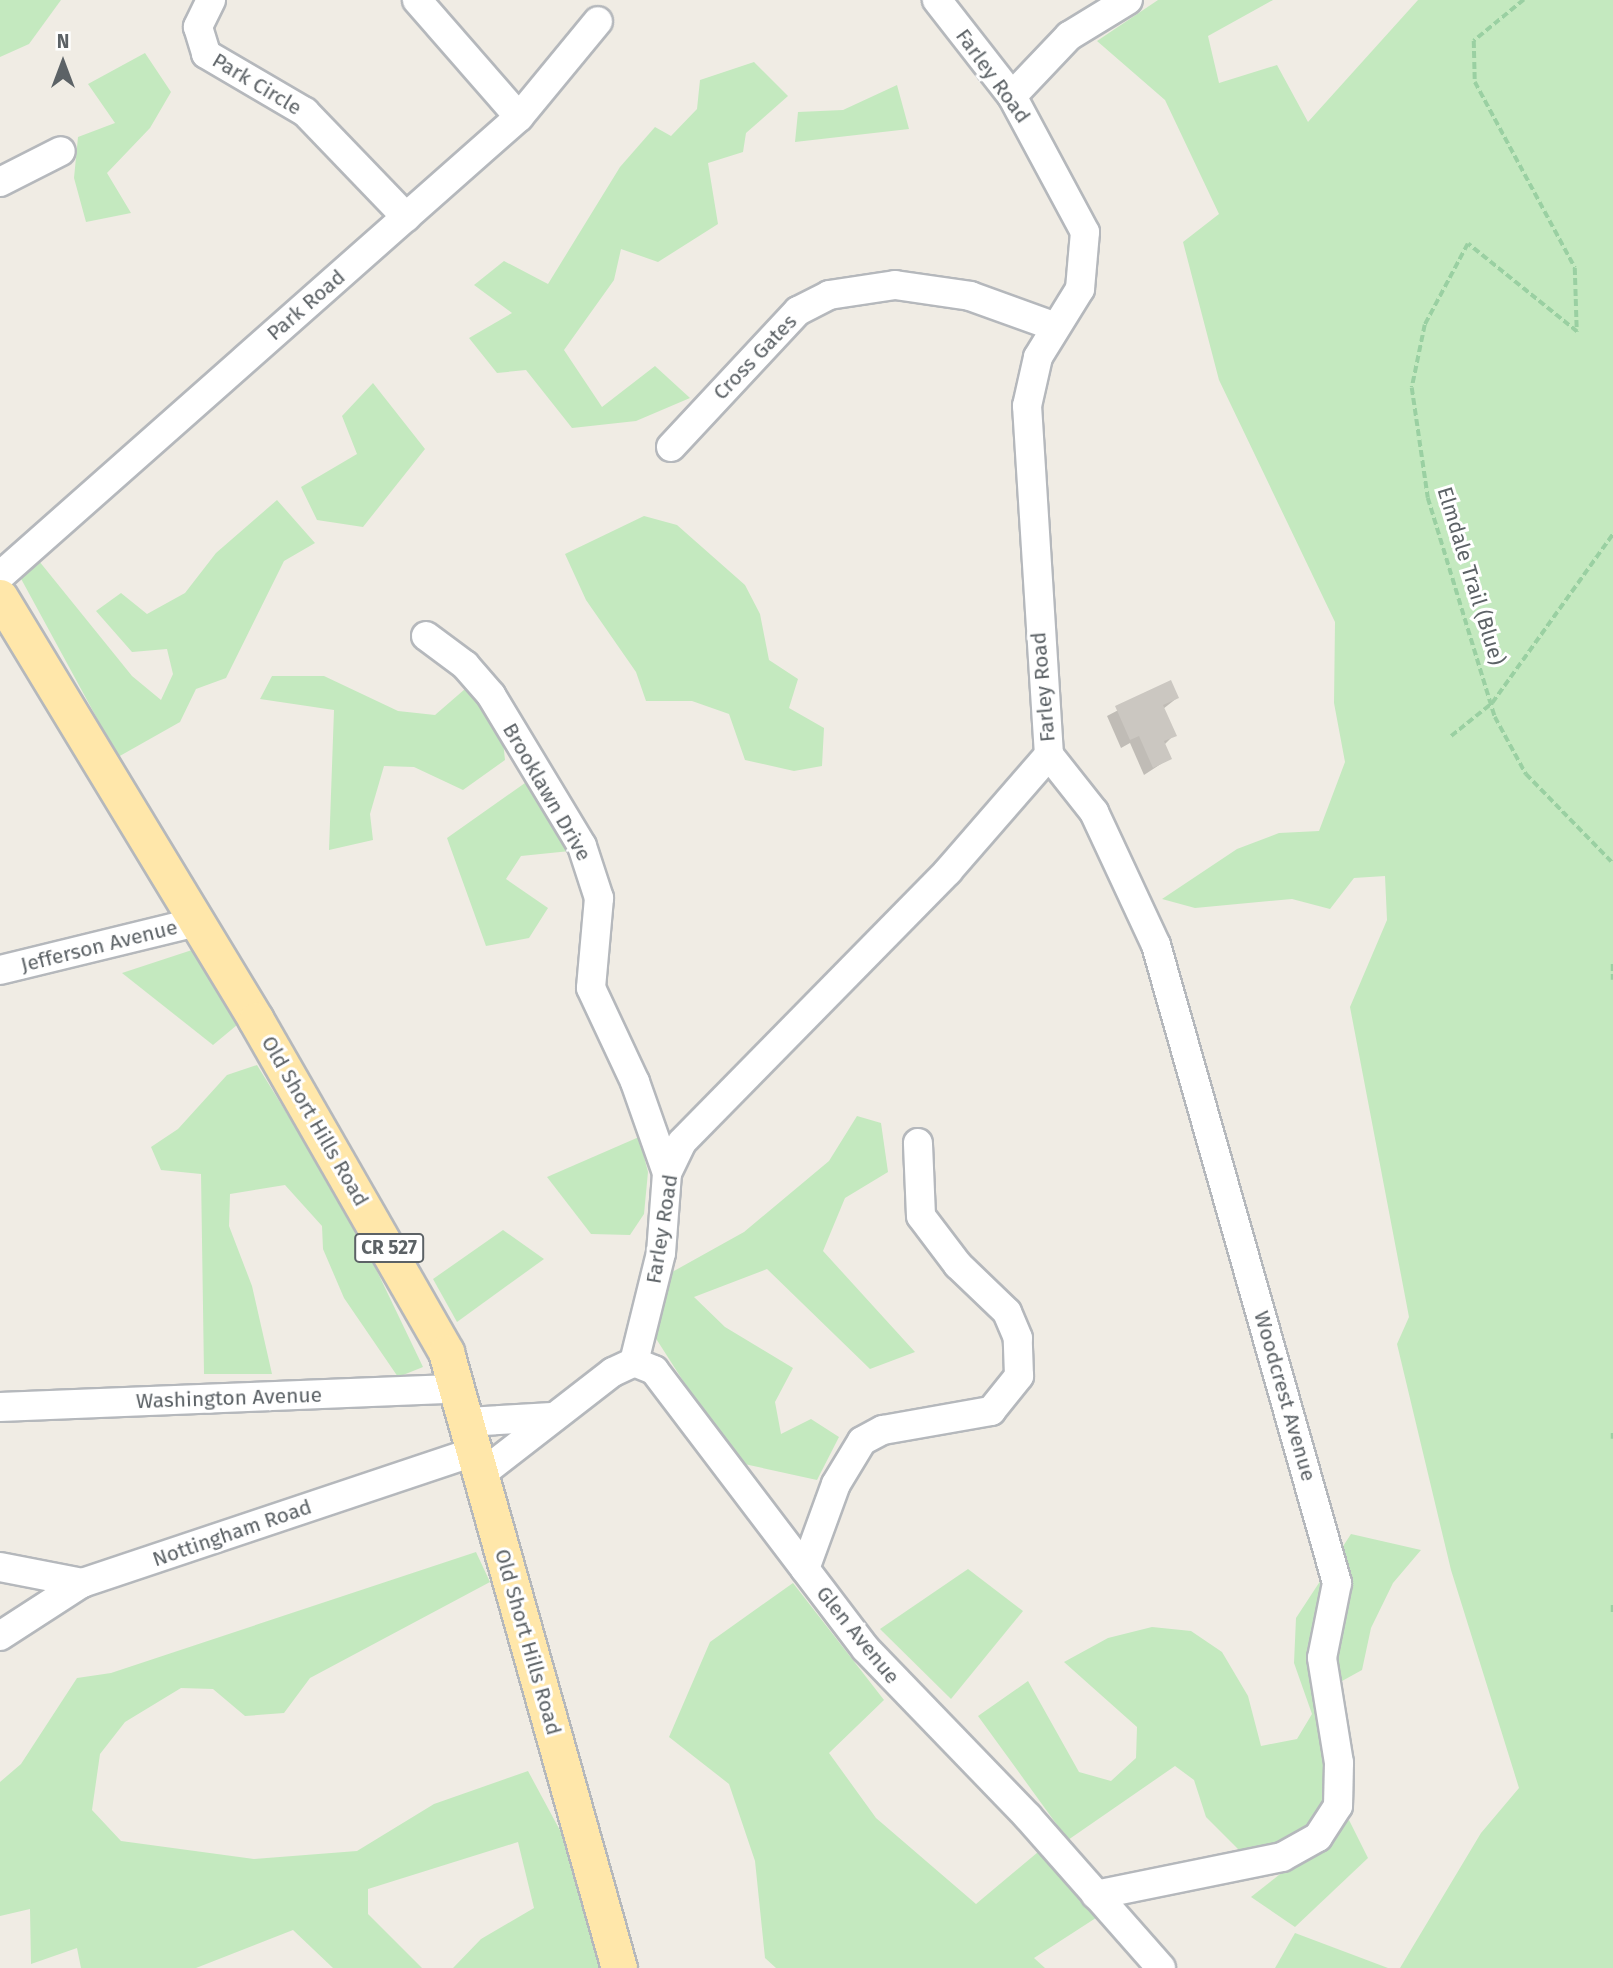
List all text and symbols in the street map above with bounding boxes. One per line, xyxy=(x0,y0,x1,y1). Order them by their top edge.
street label: Farley Road xyxy=(950,24,1036,128)
north arrow xyxy=(28,28,98,98)
text: N xyxy=(57,30,69,53)
street label: Park Circle xyxy=(208,48,306,120)
street label: Park Road xyxy=(262,264,350,346)
street label: Cross Gates xyxy=(708,309,802,405)
street label: Elmdale Trail (Blue) xyxy=(1432,484,1510,668)
street label: Farley Road xyxy=(1026,631,1060,743)
street label: Brooklawn Drive xyxy=(497,719,597,865)
street label: Jefferson Avenue xyxy=(18,914,180,978)
street label: Old Short Hills Road xyxy=(256,1031,374,1211)
street label: Farley Road xyxy=(641,1173,683,1285)
road number: CR 527 xyxy=(354,1232,424,1264)
street label: Woodcrest Avenue xyxy=(1249,1308,1321,1484)
street label: Washington Avenue xyxy=(135,1382,323,1414)
street label: Nottingham Road xyxy=(149,1494,315,1572)
street label: Old Short Hills Road xyxy=(489,1546,567,1738)
street label: Glen Avenue xyxy=(811,1581,905,1689)

